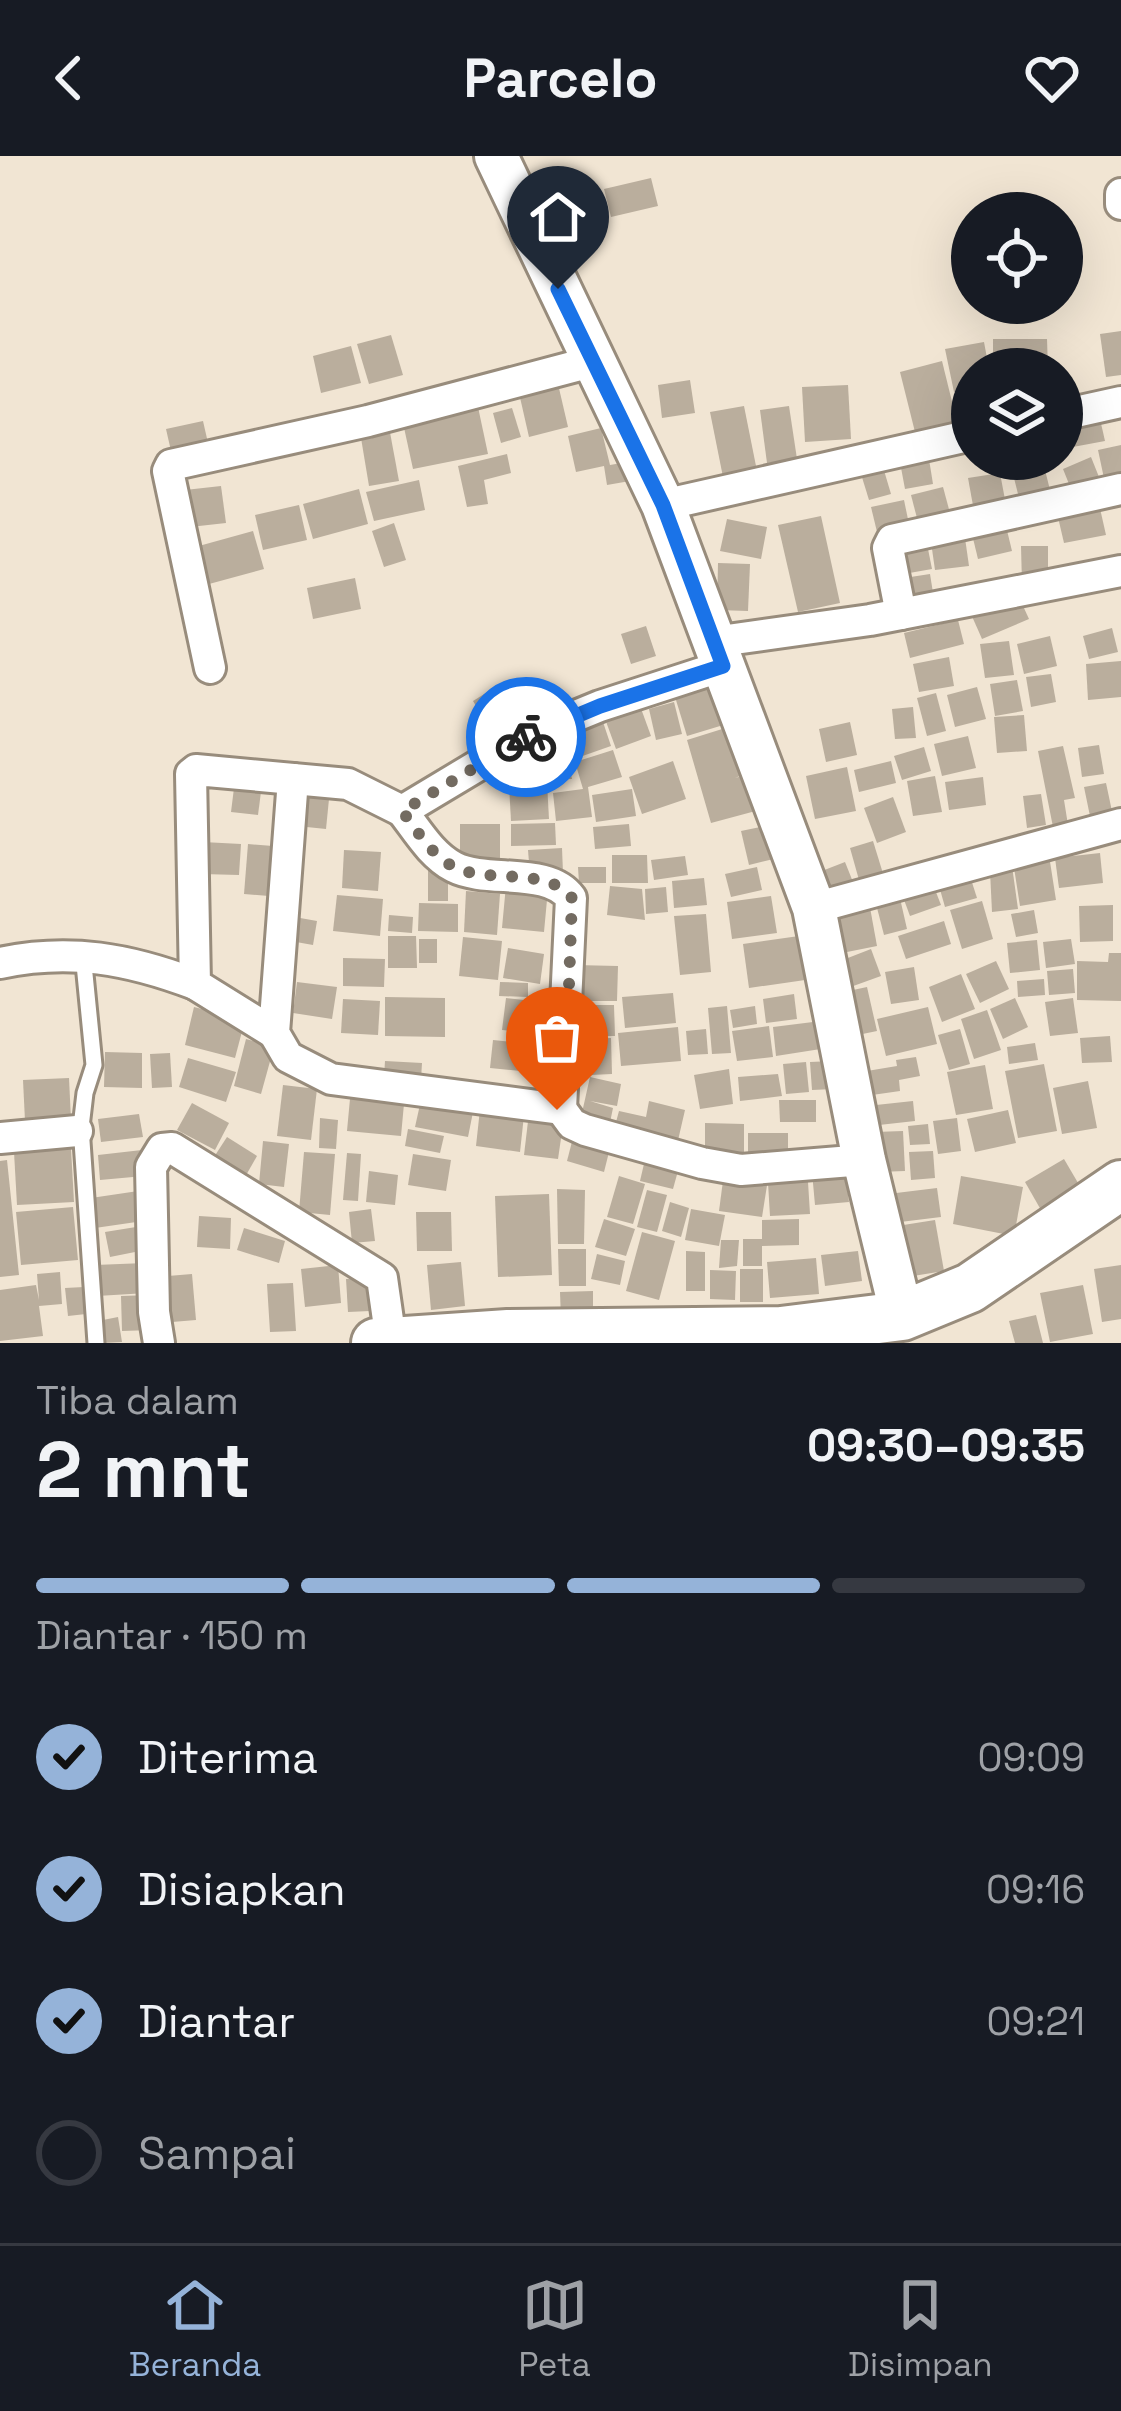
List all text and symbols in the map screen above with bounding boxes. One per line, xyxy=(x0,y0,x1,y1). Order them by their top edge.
text: Parcelo xyxy=(464,44,657,113)
icon: back xyxy=(36,45,102,111)
icon: heart xyxy=(1019,45,1085,111)
pin xyxy=(507,166,609,289)
icon: home xyxy=(525,184,591,250)
map controls xyxy=(951,192,1083,480)
button: locate xyxy=(951,192,1083,324)
button: layers xyxy=(951,348,1083,480)
courier xyxy=(466,677,586,797)
icon: bike xyxy=(493,704,559,770)
pin xyxy=(506,987,608,1110)
icon: bag xyxy=(524,1005,590,1071)
text: Tiba dalam xyxy=(36,1376,239,1425)
text: 09:30–09:35 xyxy=(807,1417,1085,1474)
text: 2 mnt xyxy=(36,1420,251,1520)
text: Diantar · 150 m xyxy=(36,1611,308,1660)
icon: check xyxy=(36,1724,102,1790)
text: Diterima xyxy=(138,1729,318,1786)
text: 09:09 xyxy=(977,1733,1085,1782)
icon: check xyxy=(36,1856,102,1922)
text: Disiapkan xyxy=(138,1861,346,1918)
text: 09:16 xyxy=(986,1865,1085,1914)
icon: check xyxy=(36,1988,102,2054)
text: Diantar xyxy=(138,1993,295,2050)
text: 09:21 xyxy=(986,1997,1085,2046)
text: Sampai xyxy=(138,2125,296,2182)
tab: Beranda xyxy=(129,2272,261,2386)
tab: Peta xyxy=(519,2272,591,2386)
tab: Disimpan xyxy=(848,2272,992,2386)

